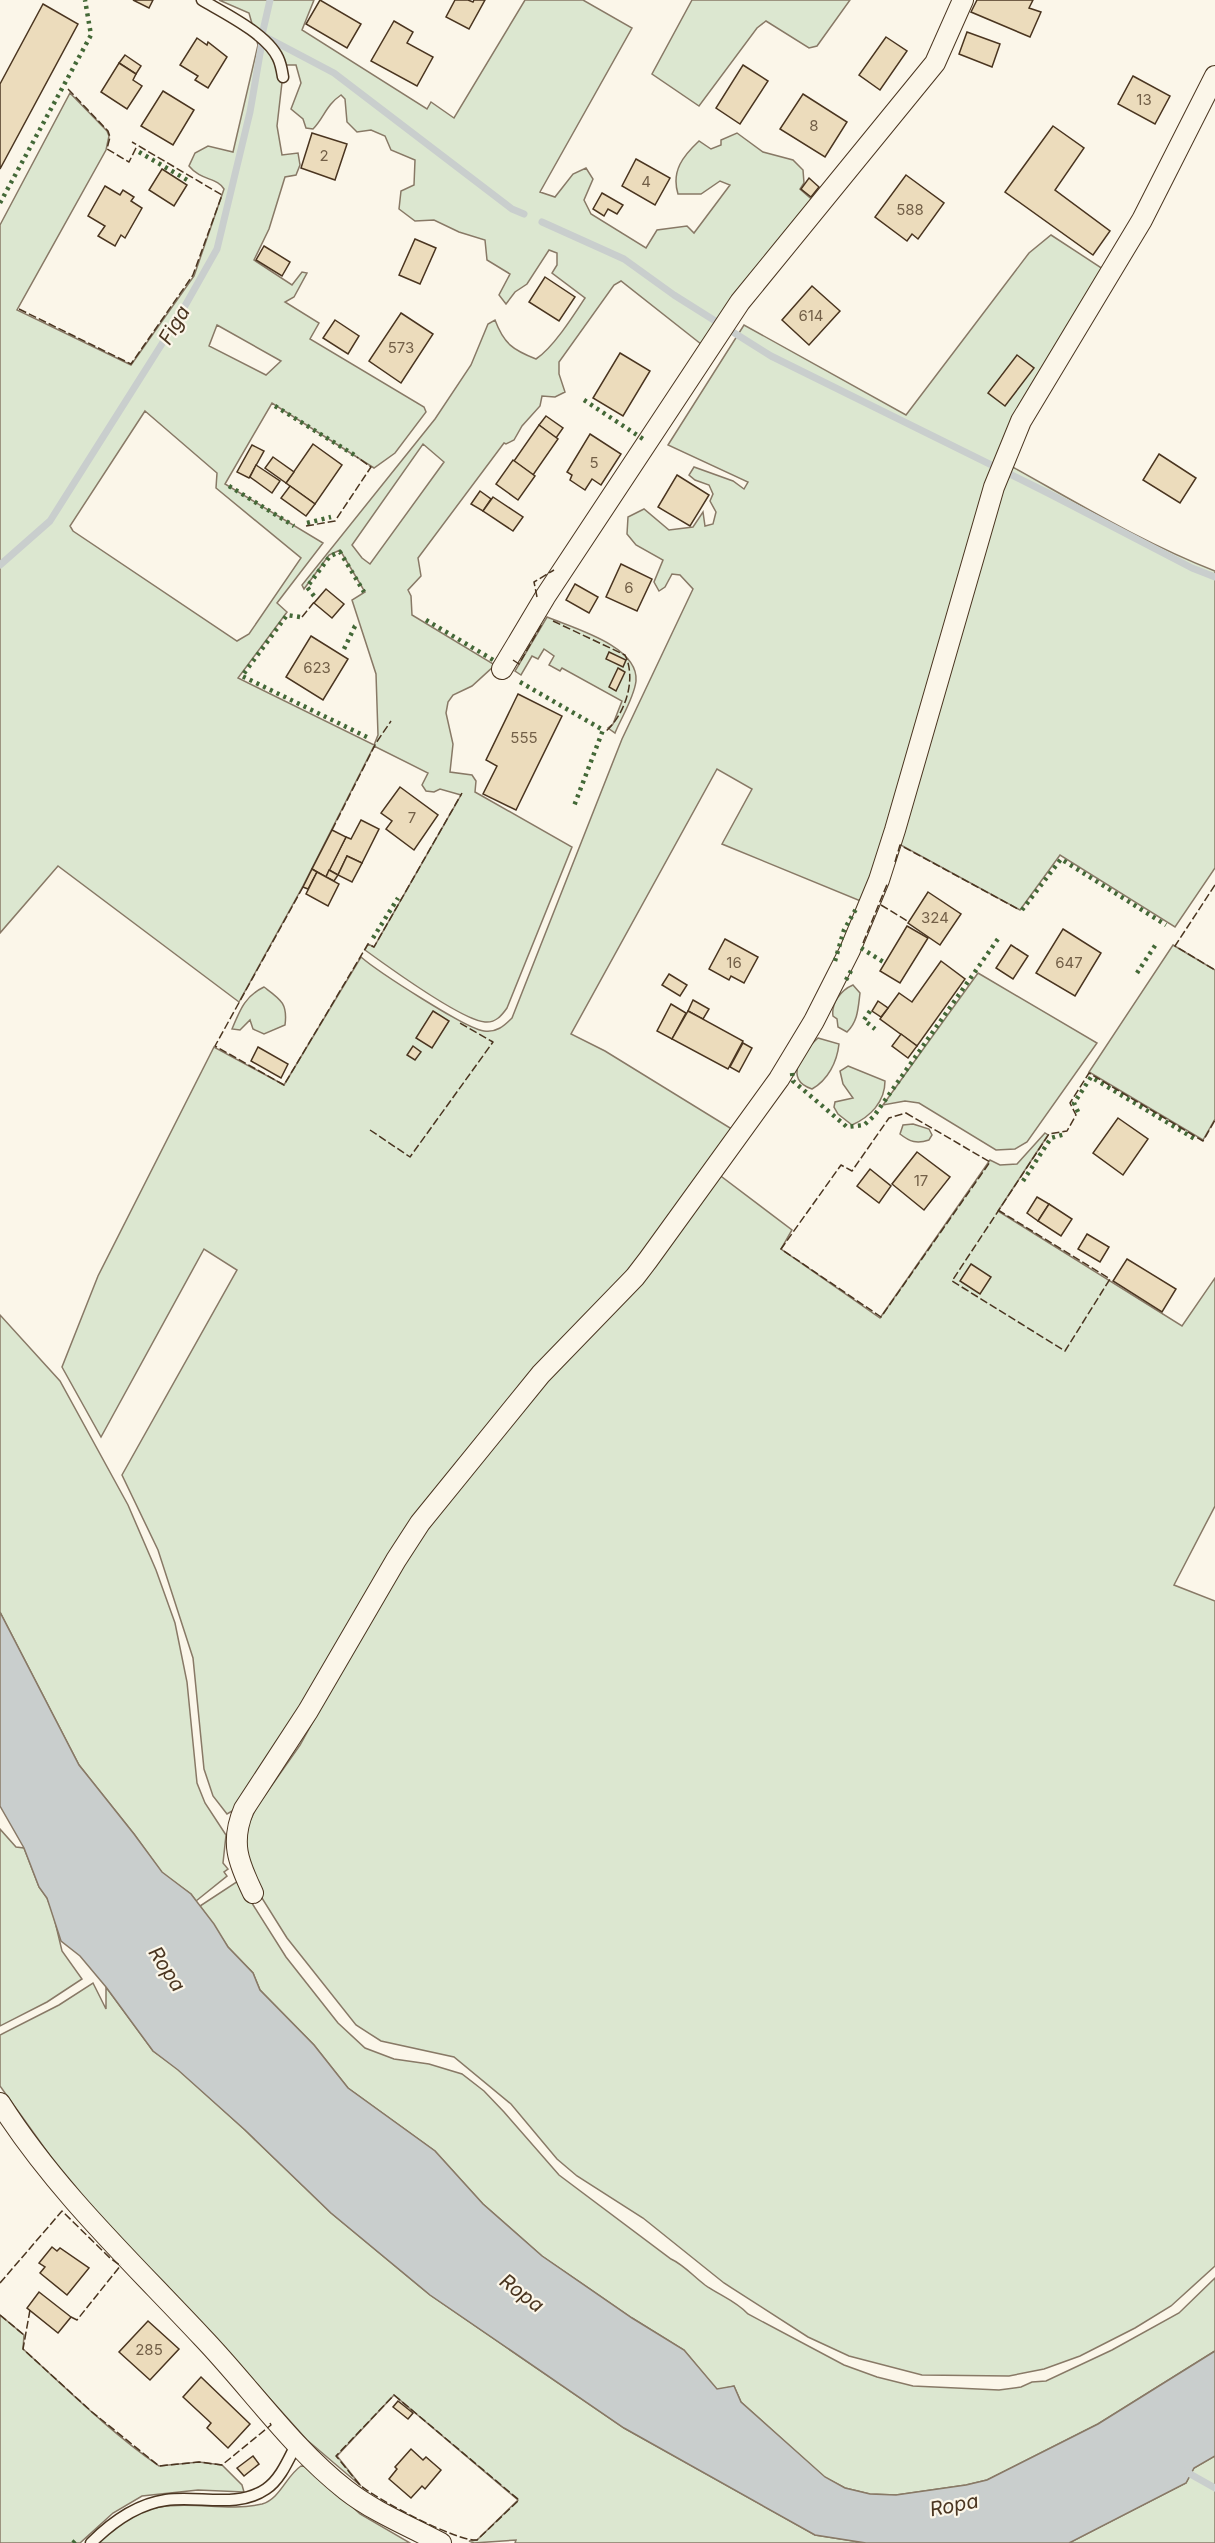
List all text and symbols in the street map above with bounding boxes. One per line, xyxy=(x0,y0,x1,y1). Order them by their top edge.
house number: 13 xyxy=(1136,90,1152,109)
house number: 8 xyxy=(809,116,819,135)
house number: 2 xyxy=(319,146,329,165)
house number: 4 xyxy=(641,172,651,191)
house number: 588 xyxy=(896,200,924,219)
water label: Figa xyxy=(153,301,195,349)
house number: 614 xyxy=(798,306,824,325)
house number: 573 xyxy=(388,338,414,357)
house number: 5 xyxy=(589,453,599,472)
house number: 6 xyxy=(624,578,634,597)
house number: 623 xyxy=(303,658,331,677)
house number: 555 xyxy=(510,728,538,747)
house number: 7 xyxy=(408,808,416,827)
house number: 324 xyxy=(921,908,949,927)
house number: 16 xyxy=(726,953,742,972)
house number: 647 xyxy=(1055,953,1083,972)
house number: 17 xyxy=(914,1171,928,1190)
water label: Ropa xyxy=(144,1942,190,1996)
water label: Ropa xyxy=(495,2269,549,2317)
house number: 285 xyxy=(135,2340,163,2359)
water label: Ropa xyxy=(928,2489,980,2521)

